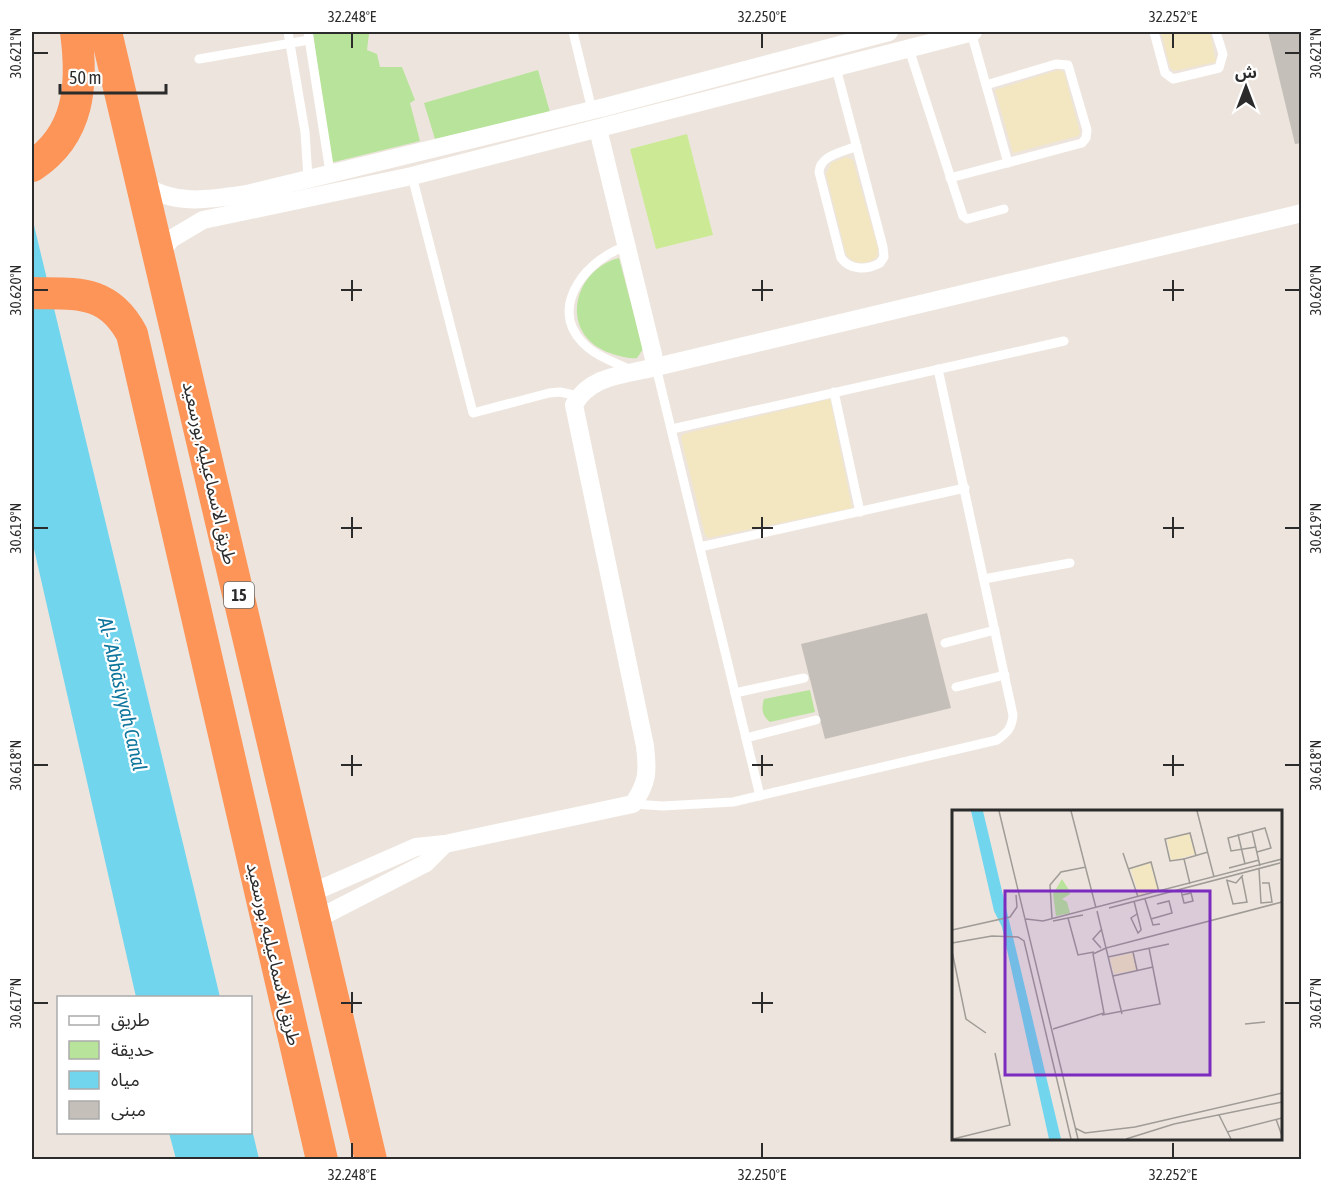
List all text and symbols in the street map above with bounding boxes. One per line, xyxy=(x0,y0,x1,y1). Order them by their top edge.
text: 32.248°E xyxy=(328,8,377,25)
text: 32.250°E xyxy=(738,8,787,25)
text: 32.252°E xyxy=(1149,8,1198,25)
text: 30.621°N xyxy=(7,28,24,78)
text: 30.621°N xyxy=(1307,28,1324,78)
scale bar xyxy=(60,57,166,95)
north arrow xyxy=(1216,57,1276,117)
text: ش xyxy=(1235,63,1257,82)
text: 50 m xyxy=(69,67,101,88)
text: 30.620°N xyxy=(7,265,24,315)
text: 30.620°N xyxy=(1307,265,1324,315)
street label: طريق الاسماعيليه, بورسعيد xyxy=(178,379,241,567)
text: 30.619°N xyxy=(7,503,24,553)
text: 30.619°N xyxy=(1307,503,1324,553)
road number: 15 xyxy=(224,582,254,608)
water label: Al-ʿAbbāsiyyah Canal xyxy=(94,614,152,773)
text: 30.618°N xyxy=(7,740,24,790)
text: 30.618°N xyxy=(1307,740,1324,790)
inset map xyxy=(952,810,1282,1140)
street label: طريق الاسماعيليه, بورسعيد xyxy=(242,860,305,1048)
text: 30.617°N xyxy=(7,978,24,1028)
text: 30.617°N xyxy=(1307,978,1324,1028)
legend xyxy=(57,996,252,1134)
text: طريق xyxy=(111,1009,150,1031)
text: حديقة xyxy=(111,1039,154,1060)
text: مياه xyxy=(111,1069,140,1090)
text: مبنى xyxy=(111,1099,146,1121)
text: 32.248°E xyxy=(328,1166,377,1183)
text: 32.250°E xyxy=(738,1166,787,1183)
text: 32.252°E xyxy=(1149,1166,1198,1183)

